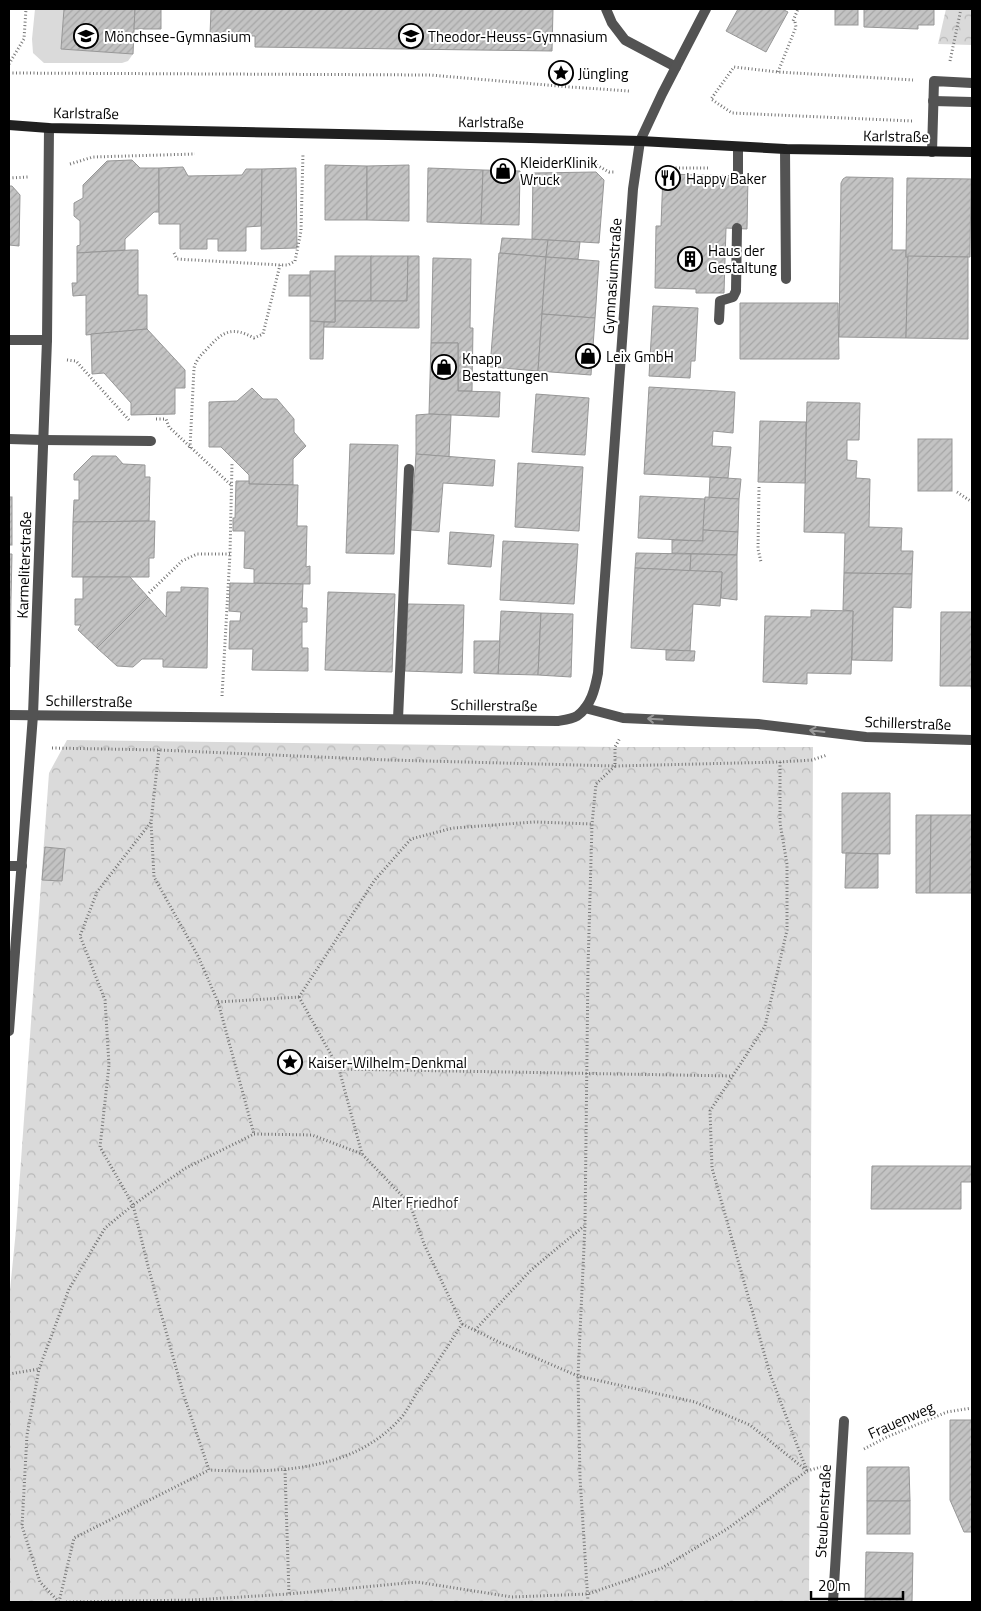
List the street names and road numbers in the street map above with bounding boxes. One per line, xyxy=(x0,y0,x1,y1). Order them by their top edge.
street label: Karlstraße xyxy=(53,101,119,125)
street label: Karlstraße xyxy=(458,110,524,134)
street label: Karlstraße xyxy=(863,124,929,148)
street label: Gymnasiumstraße xyxy=(596,217,628,335)
street label: Karmeliterstraße xyxy=(11,511,37,619)
street label: Schillerstraße xyxy=(45,689,133,713)
street label: Schillerstraße xyxy=(450,693,538,717)
street label: Schillerstraße xyxy=(864,710,952,736)
street label: Frauenweg xyxy=(864,1395,938,1445)
street label: Steubenstraße xyxy=(809,1464,837,1558)

